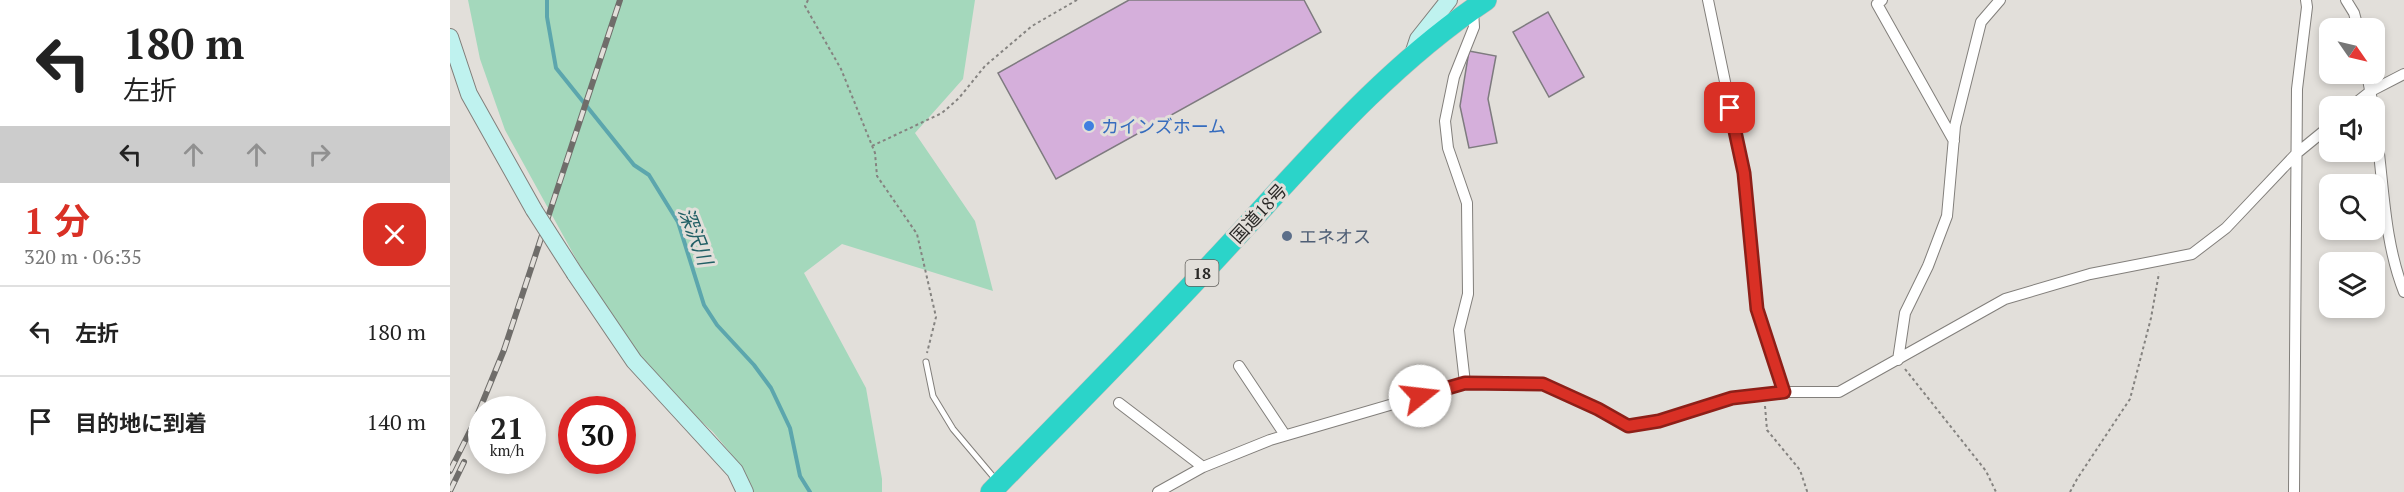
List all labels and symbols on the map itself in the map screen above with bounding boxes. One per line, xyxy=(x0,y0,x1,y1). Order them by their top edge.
north arrow xyxy=(2319,18,2385,84)
pin xyxy=(1704,82,1755,133)
place label: カインズホーム xyxy=(1101,114,1226,138)
marker: カインズホーム xyxy=(1082,119,1096,133)
street label: 国道18号 xyxy=(1224,178,1292,248)
water label: 深沢川 xyxy=(673,203,720,271)
place label: エネオス xyxy=(1299,224,1371,248)
marker: エネオス xyxy=(1280,229,1294,243)
road number: 18 xyxy=(1186,260,1218,286)
position arrow xyxy=(1388,364,1452,428)
speed limit sign: 30 xyxy=(558,396,636,474)

